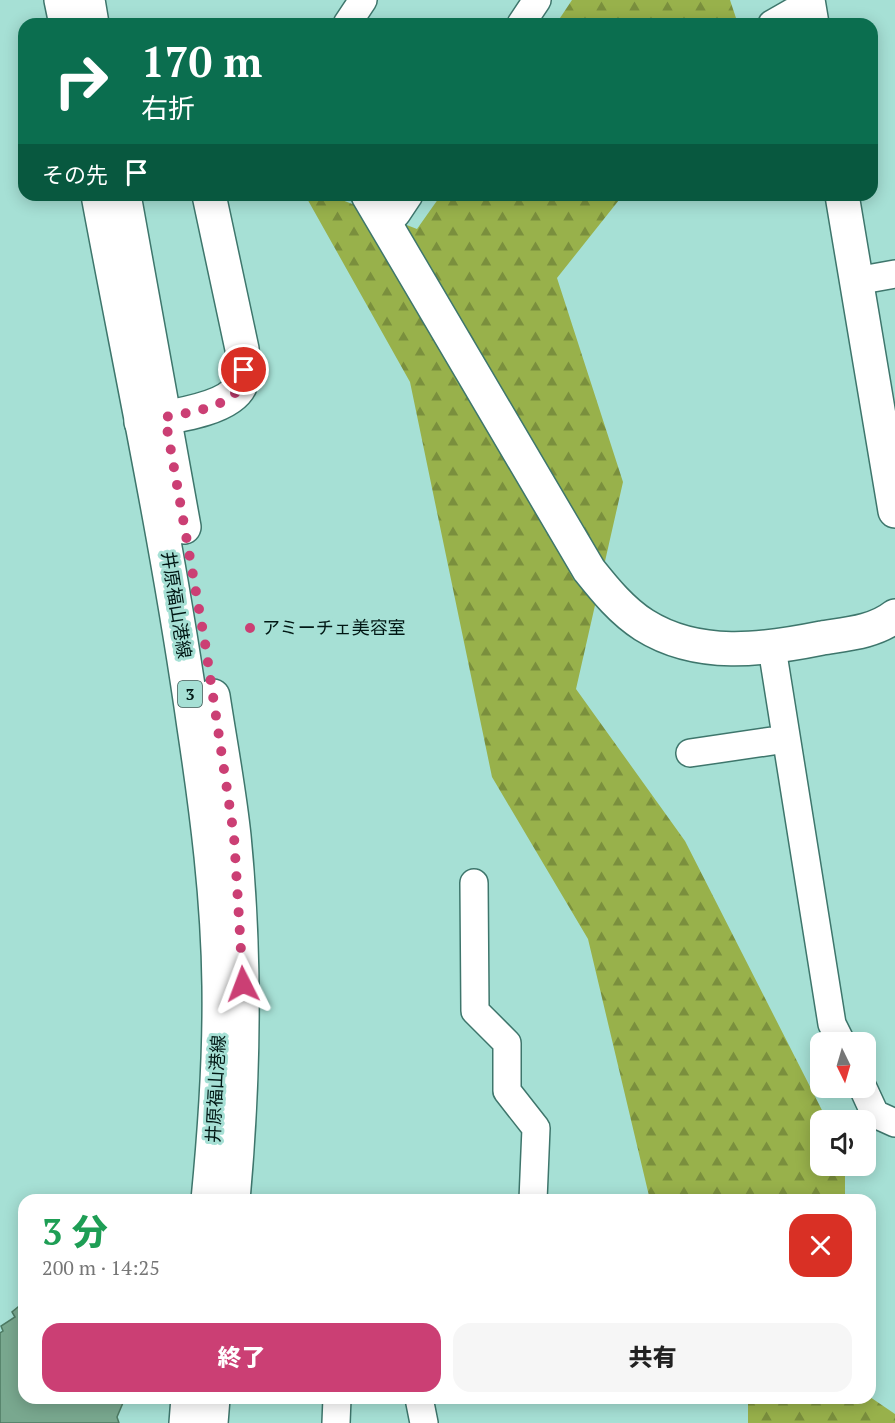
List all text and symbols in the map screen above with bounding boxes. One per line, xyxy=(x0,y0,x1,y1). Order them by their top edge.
text: 170 m xyxy=(141,33,262,89)
icon: right xyxy=(42,42,120,120)
text: 右折 xyxy=(141,90,195,126)
icon: arrive xyxy=(120,156,153,189)
text: その先 xyxy=(42,160,108,189)
pin xyxy=(218,344,269,395)
icon: arrive xyxy=(227,353,260,386)
street label: 井原福山港線 xyxy=(157,550,197,660)
place label: アミーチェ美容室 xyxy=(262,615,406,639)
marker: アミーチェ美容室 xyxy=(243,621,257,635)
road number: 3 xyxy=(178,681,202,707)
position arrow xyxy=(211,952,275,1016)
north arrow xyxy=(810,1032,876,1098)
map controls xyxy=(810,1032,876,1176)
street label: 井原福山港線 xyxy=(200,1034,230,1144)
button: sound xyxy=(810,1110,876,1176)
text: 3 分 xyxy=(42,1208,108,1255)
button: close xyxy=(789,1214,852,1277)
text: 200 m · 14:25 xyxy=(42,1254,160,1281)
button: 終了 xyxy=(42,1323,441,1392)
button: 共有 xyxy=(453,1323,852,1392)

